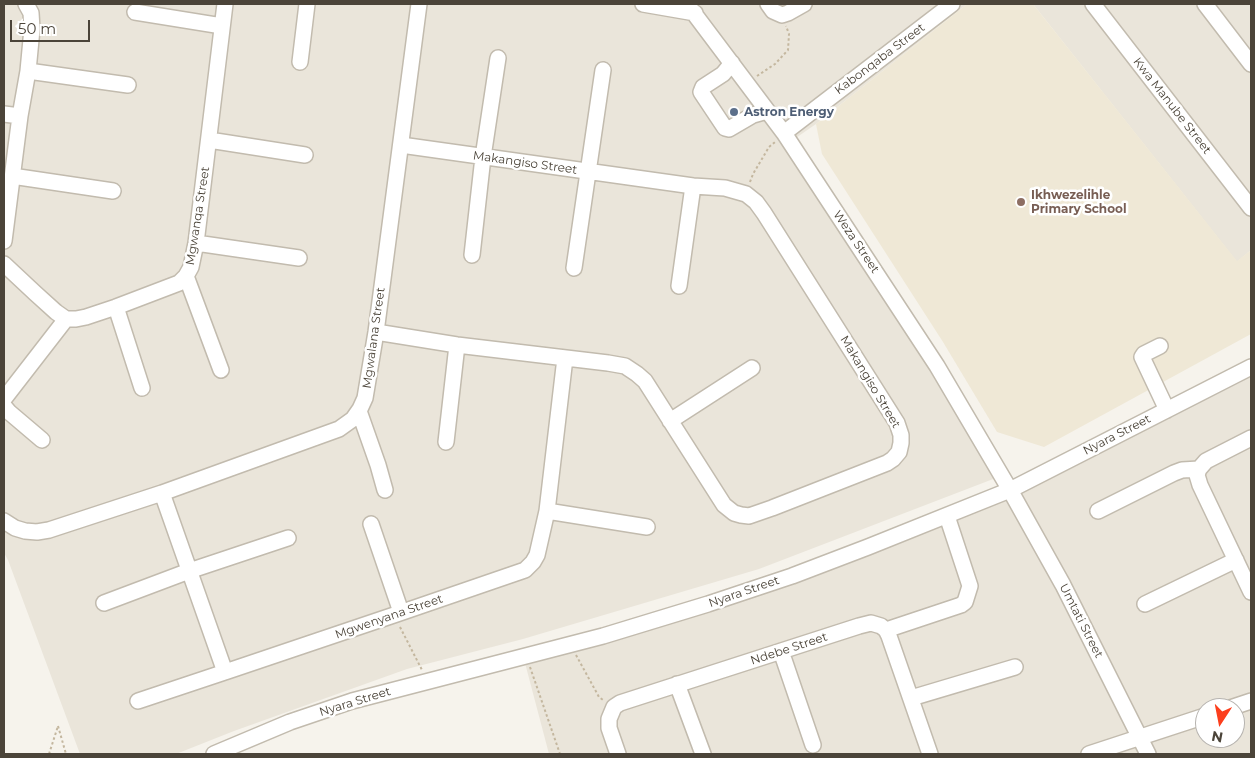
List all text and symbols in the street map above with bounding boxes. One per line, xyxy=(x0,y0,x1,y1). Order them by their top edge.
scale bar xyxy=(12,10,92,42)
text: 50 m xyxy=(18,19,56,38)
street label: Kabonqaba Street xyxy=(832,20,928,98)
street label: Kwa Manube Street xyxy=(1130,55,1214,157)
place label: Astron Energy xyxy=(744,105,834,119)
marker: Astron Energy xyxy=(728,106,740,118)
street label: Makangiso Street xyxy=(472,149,578,177)
street label: Mgwanqa Street xyxy=(183,166,213,266)
place label: Ikhwezelihle Primary School xyxy=(1031,188,1127,216)
marker: Ikhwezelihle Primary School xyxy=(1015,196,1027,208)
street label: Weza Street xyxy=(830,208,882,276)
street label: Mgwalana Street xyxy=(360,286,388,390)
street label: Makangiso Street xyxy=(837,333,903,431)
street label: Nyara Street xyxy=(1081,412,1153,458)
street label: Nyara Street xyxy=(707,573,781,611)
street label: Umtati Street xyxy=(1056,581,1106,661)
street label: Mgwenyana Street xyxy=(333,592,445,642)
street label: Ndebe Street xyxy=(749,630,829,668)
street label: Nyara Street xyxy=(318,684,392,720)
north arrow xyxy=(1195,698,1245,748)
text: N xyxy=(1210,727,1225,747)

